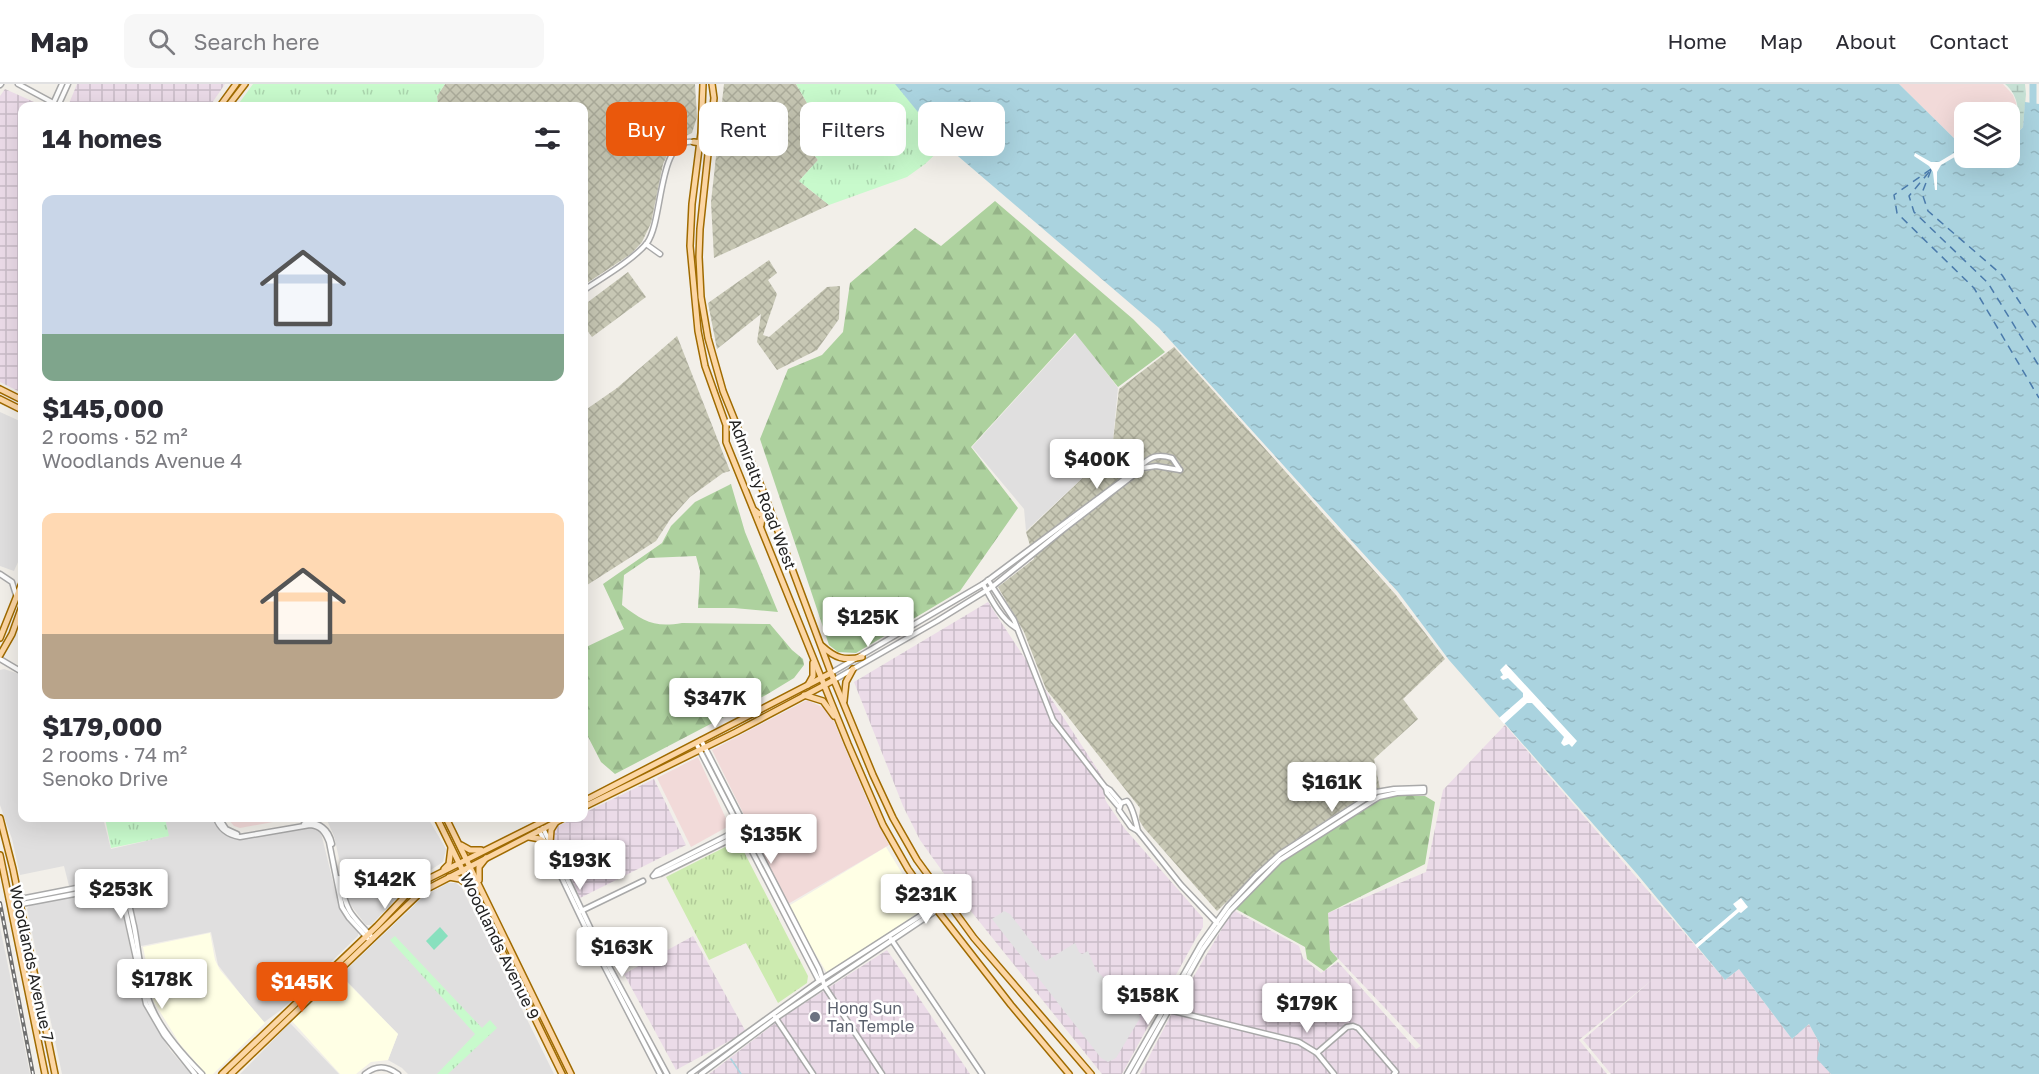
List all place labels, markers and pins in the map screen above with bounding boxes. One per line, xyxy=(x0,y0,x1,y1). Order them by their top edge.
pin: $400K xyxy=(1055,439,1139,490)
pin: $125K xyxy=(826,597,910,648)
pin: $347K xyxy=(673,678,757,729)
pin: $161K xyxy=(1290,762,1374,813)
pin: $135K xyxy=(729,814,813,865)
pin: $193K xyxy=(538,840,622,891)
pin: $142K xyxy=(343,859,427,910)
pin: $253K xyxy=(79,869,163,920)
pin: $231K xyxy=(884,874,968,925)
pin: $163K xyxy=(580,927,664,978)
pin: $178K xyxy=(120,959,204,1010)
pin: $145K xyxy=(260,962,344,1013)
pin: $158K xyxy=(1106,975,1190,1026)
pin: $179K xyxy=(1265,983,1349,1034)
place label: Hong Sun Tan Temple xyxy=(827,998,914,1036)
marker: Hong Sun Tan Temple xyxy=(808,1010,822,1024)

